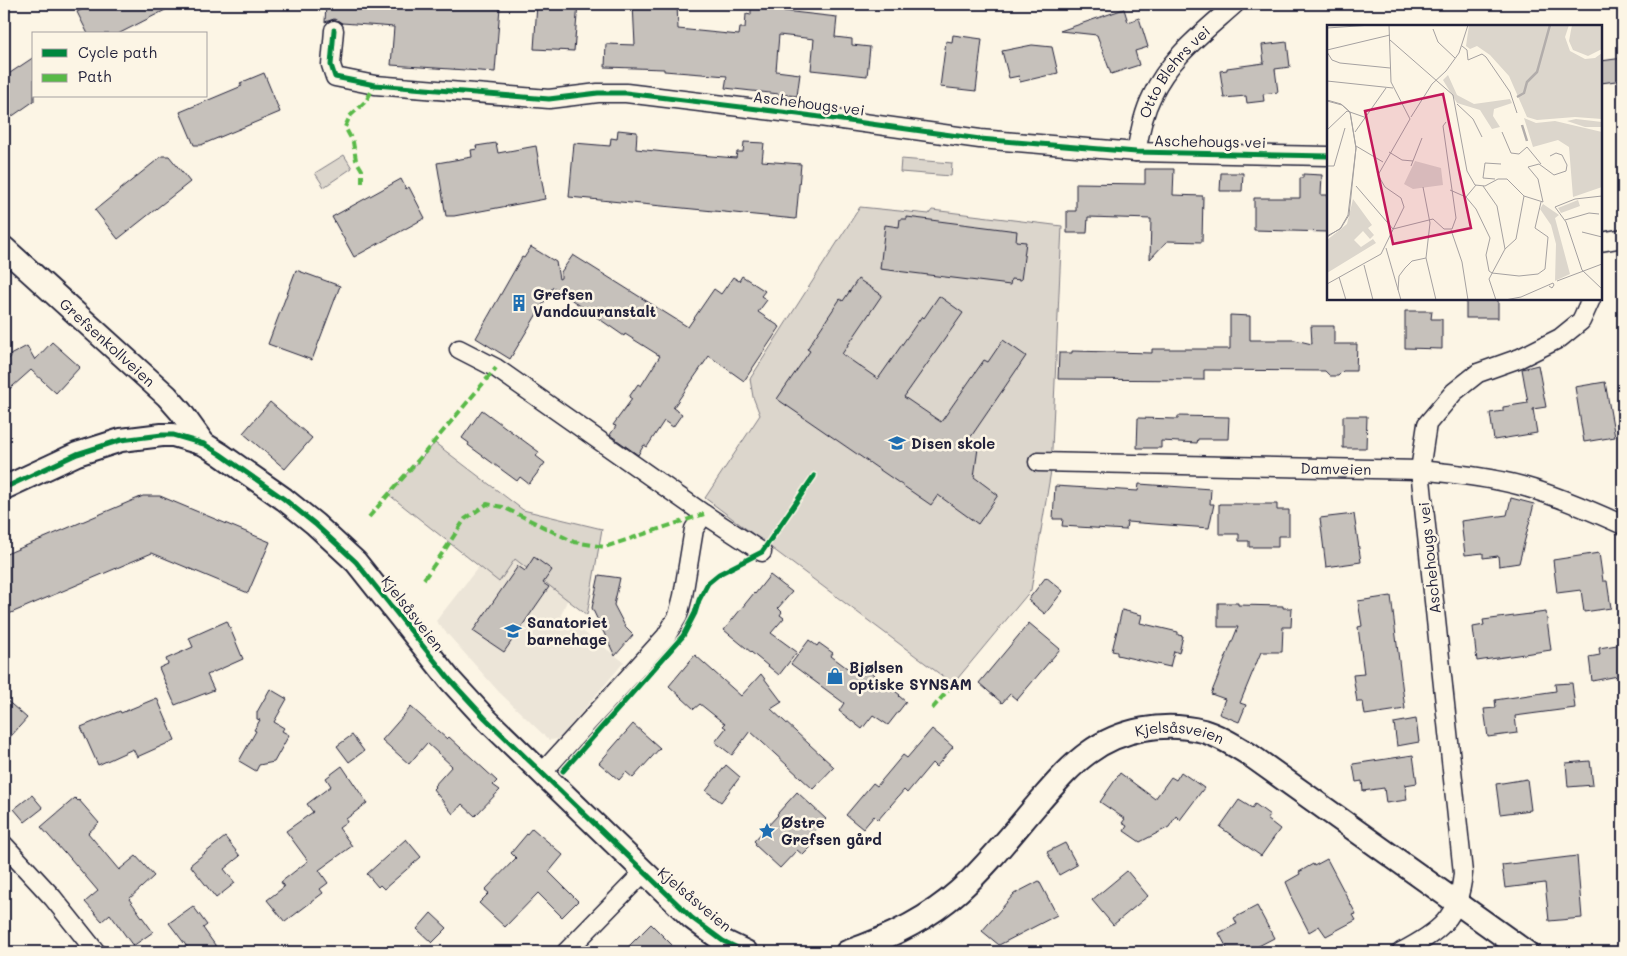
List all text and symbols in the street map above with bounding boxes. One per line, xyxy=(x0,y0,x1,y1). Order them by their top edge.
street label: Otto Blehrs vei xyxy=(1134,21,1214,121)
inset map xyxy=(1327,25,1602,300)
legend xyxy=(32,32,208,98)
text: Cycle path xyxy=(78,42,157,62)
text: Path xyxy=(78,66,112,86)
street label: Aschehougs vei xyxy=(752,86,866,120)
street label: Aschehougs vei xyxy=(1154,130,1266,152)
place label: Grefsen Vandcuuranstalt xyxy=(533,284,657,321)
building icon: Grefsen Vandcuuranstalt xyxy=(509,293,529,313)
street label: Grefsenkollveien xyxy=(56,294,160,391)
school or university icon: Disen skole xyxy=(887,433,907,453)
place label: Disen skole xyxy=(911,433,995,453)
street label: Damveien xyxy=(1300,457,1372,479)
street label: Aschehougs vei xyxy=(1413,501,1445,615)
street label: Kjelsåsveien xyxy=(377,571,449,655)
place label: Sanatoriet barnehage xyxy=(527,612,608,649)
school or university icon: Sanatoriet barnehage xyxy=(503,621,523,641)
place label: Bjølsen optiske SYNSAM xyxy=(849,657,972,694)
shop icon: Bjølsen optiske SYNSAM xyxy=(825,666,845,686)
street label: Kjelsåsveien xyxy=(1133,717,1228,748)
place label: Østre Grefsen gård xyxy=(781,812,882,849)
place icon: Østre Grefsen gård xyxy=(757,821,777,841)
street label: Kjelsåsveien xyxy=(654,862,736,936)

